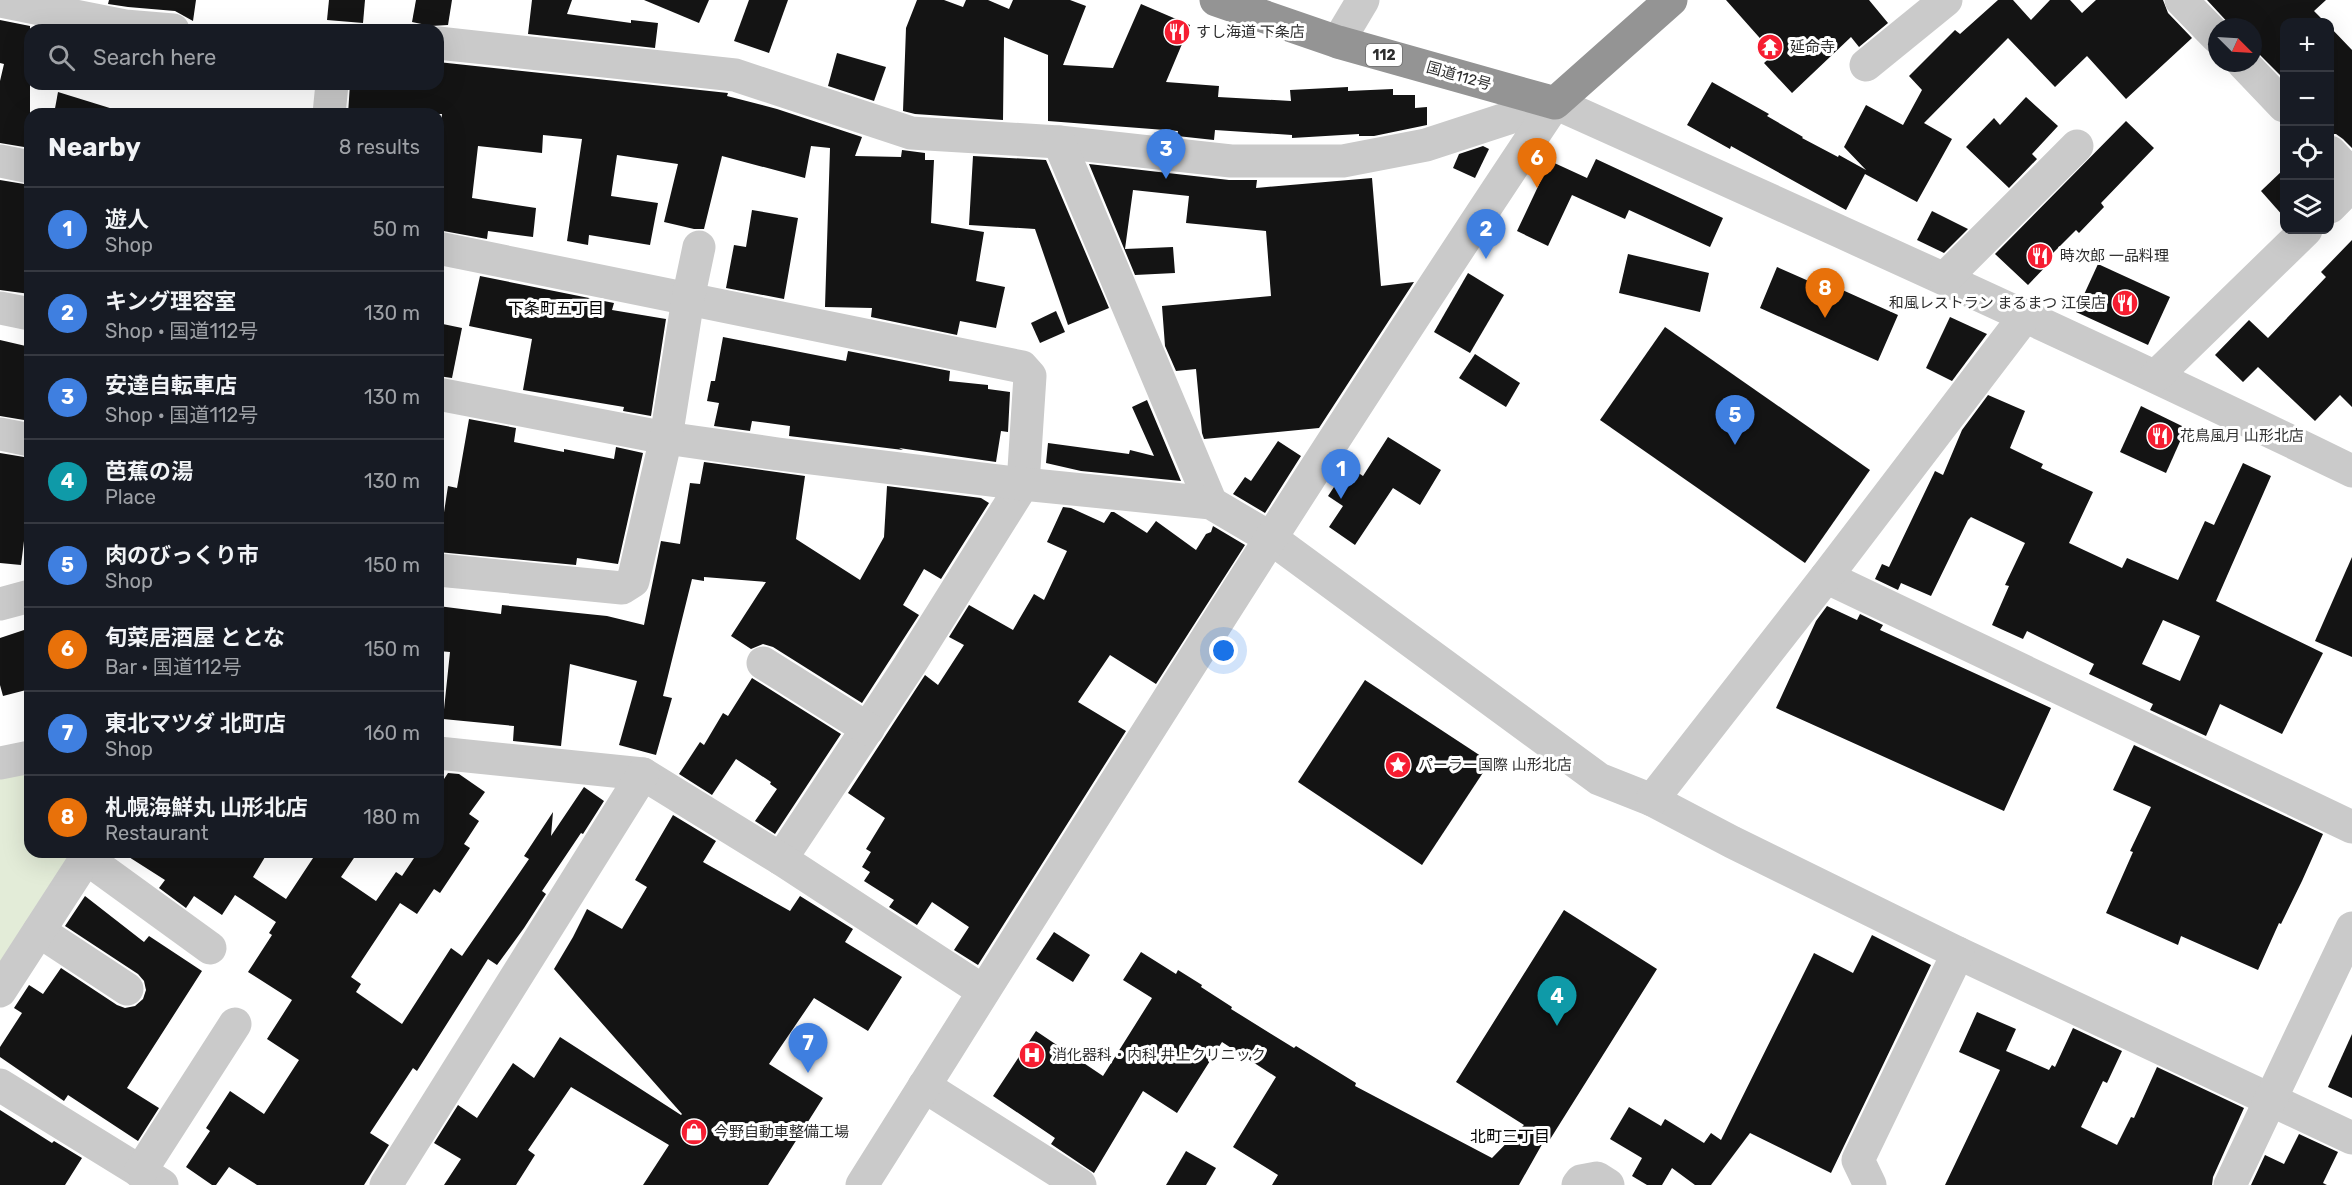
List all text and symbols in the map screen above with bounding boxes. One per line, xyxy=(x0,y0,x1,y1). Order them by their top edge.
restaurant icon: すし海道 下条店 xyxy=(1162,17,1192,47)
north arrow xyxy=(2208,18,2262,72)
map controls xyxy=(2280,18,2334,234)
button: + xyxy=(2280,18,2334,72)
place label: すし海道 下条店 xyxy=(1196,23,1305,41)
search box xyxy=(24,24,444,90)
temple icon: 延命寺 xyxy=(1755,32,1785,62)
place label: 延命寺 xyxy=(1790,38,1835,56)
icon: search xyxy=(45,41,78,74)
text: Search here xyxy=(93,44,216,71)
road number: 112 xyxy=(1366,44,1402,66)
street label: 国道112号 xyxy=(1424,58,1494,94)
button: − xyxy=(2280,72,2334,126)
button: locate xyxy=(2280,126,2334,180)
pin: 3 xyxy=(1146,130,1186,179)
text: Nearby xyxy=(48,132,141,163)
text: 8 results xyxy=(339,135,420,159)
pin: 6 xyxy=(1518,138,1556,188)
button: layers xyxy=(2280,180,2334,234)
text: 遊人 xyxy=(105,206,149,233)
pin: 2 xyxy=(1466,210,1506,259)
text: 1 xyxy=(63,217,72,241)
text: 50 m xyxy=(373,217,420,241)
text: Shop xyxy=(105,233,153,257)
restaurant icon: 時次郎 一品料理 xyxy=(2025,241,2055,271)
place label: 時次郎 一品料理 xyxy=(2060,247,2169,265)
pin: 8 xyxy=(1806,268,1844,318)
text: キング理容室 xyxy=(105,288,236,315)
restaurant icon: 和風レストラン まるまつ 江俣店 xyxy=(2110,288,2140,318)
place label: 和風レストラン まるまつ 江俣店 xyxy=(1889,294,2106,312)
district label: 下条町五丁目 xyxy=(508,299,604,318)
text: 2 xyxy=(61,301,74,325)
text: 130 m xyxy=(364,301,420,325)
text: Shop · 国道112号 xyxy=(105,319,258,343)
text: 安達自転車店 xyxy=(105,372,237,399)
text: 3 xyxy=(61,385,74,409)
text: 130 m xyxy=(364,385,420,409)
pin: 5 xyxy=(1716,396,1754,445)
text: Shop · 国道112号 xyxy=(105,403,258,427)
restaurant icon: 花鳥風月 山形北店 xyxy=(2145,421,2175,451)
place label: 花鳥風月 山形北店 xyxy=(2180,427,2304,445)
pin: 1 xyxy=(1322,450,1360,499)
text: 芭蕉の湯 xyxy=(105,458,193,485)
text: 4 xyxy=(61,469,74,493)
text: 130 m xyxy=(364,469,420,493)
text: Place xyxy=(105,485,156,509)
text: 肉のびっくり市 xyxy=(105,542,259,569)
text: 5 xyxy=(61,553,74,577)
text: 150 m xyxy=(364,553,420,577)
text: Shop xyxy=(105,569,153,593)
text: 旬菜居酒屋 ととな xyxy=(105,624,285,651)
your location xyxy=(1209,636,1238,665)
text: 6 xyxy=(61,637,74,661)
text: 150 m xyxy=(364,637,420,661)
text: Bar · 国道112号 xyxy=(105,655,242,679)
text: 東北マツダ 北町店 xyxy=(105,710,286,737)
text: 7 xyxy=(62,721,73,745)
text: 160 m xyxy=(364,721,420,745)
text: Shop xyxy=(105,737,153,761)
place icon: パーラー国際 山形北店 xyxy=(1383,750,1413,780)
place label: パーラー国際 山形北店 xyxy=(1418,756,1572,774)
text: 札幌海鮮丸 山形北店 xyxy=(105,794,308,821)
text: 8 xyxy=(61,805,74,829)
text: 180 m xyxy=(363,805,420,829)
text: Restaurant xyxy=(105,821,209,845)
pin: 4 xyxy=(1538,976,1576,1026)
pin: 7 xyxy=(788,1024,828,1073)
hospital icon: 消化器科・内科 井上クリニック xyxy=(1017,1040,1047,1070)
place label: 消化器科・内科 井上クリニック xyxy=(1052,1046,1266,1064)
shop icon: 今野自動車整備工場 xyxy=(679,1117,709,1147)
place label: 今野自動車整備工場 xyxy=(714,1123,849,1141)
district label: 北町三丁目 xyxy=(1470,1127,1550,1146)

